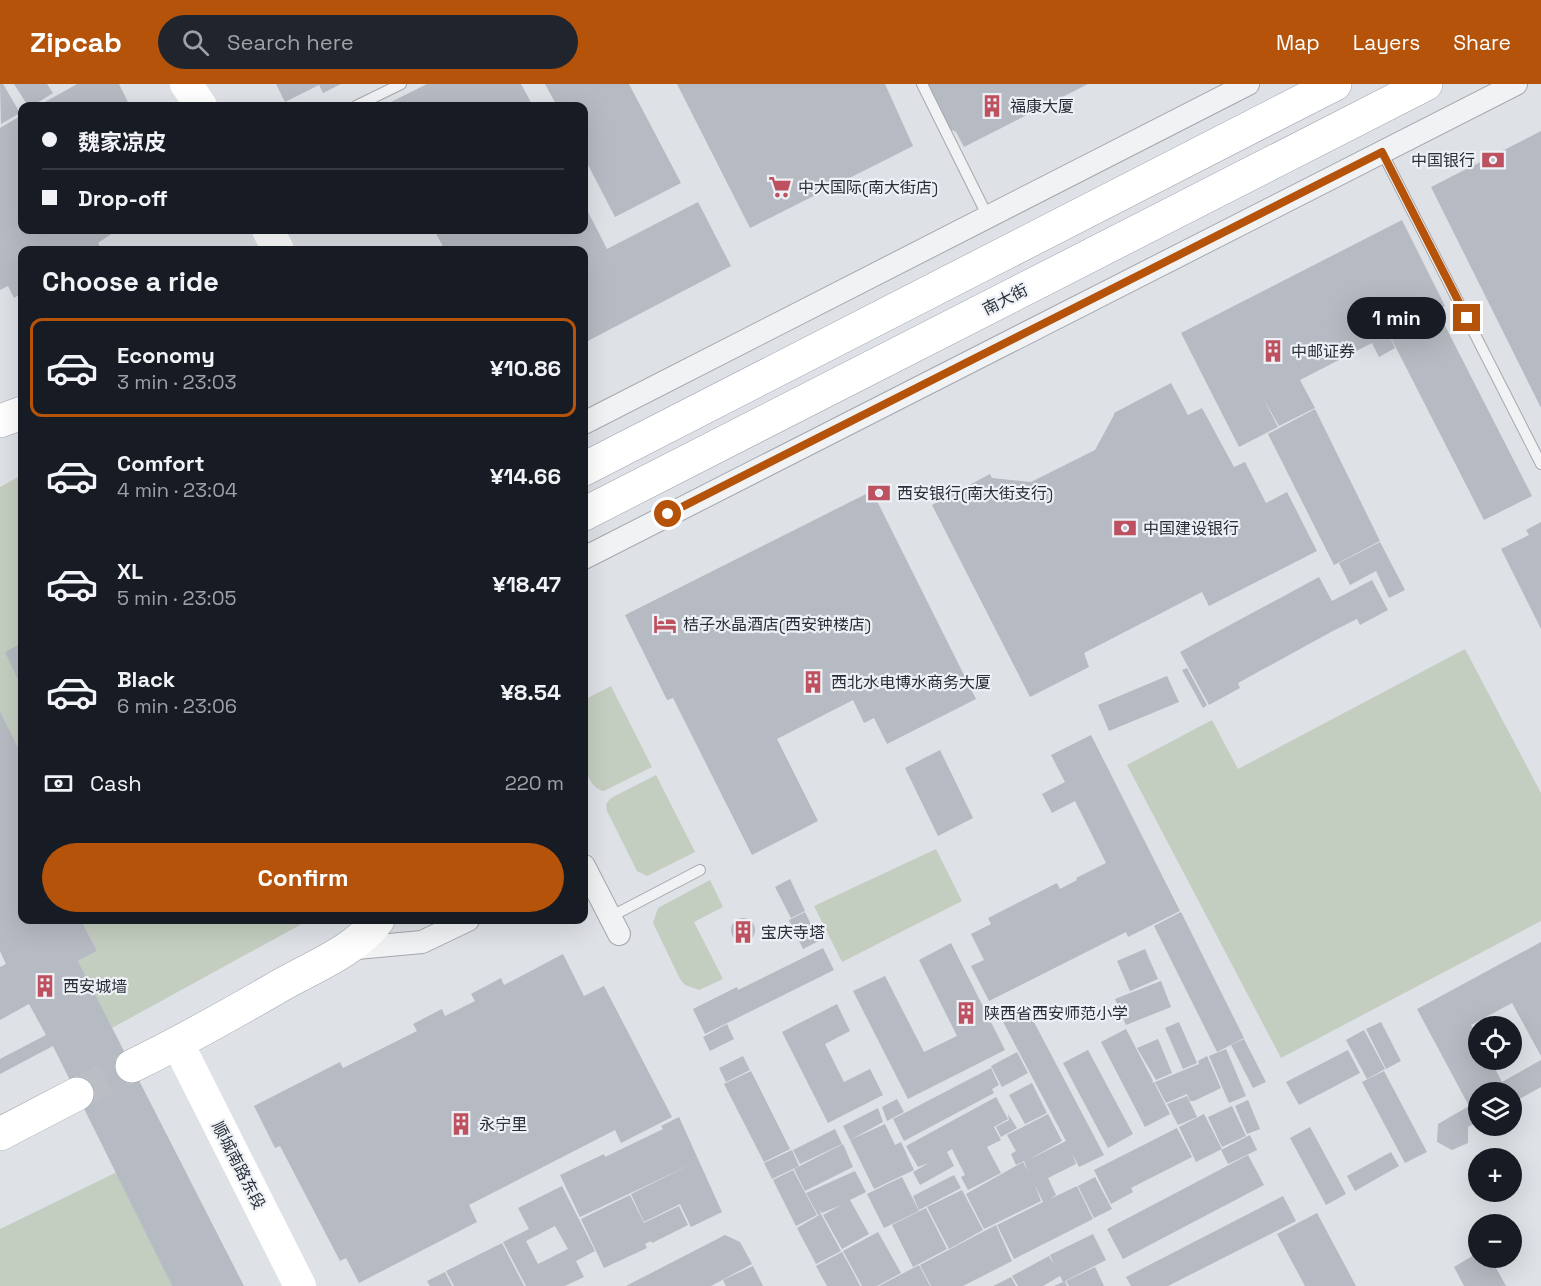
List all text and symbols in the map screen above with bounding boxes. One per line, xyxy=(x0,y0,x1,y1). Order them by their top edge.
search box xyxy=(158,15,578,69)
text: Zipcab xyxy=(30,24,122,60)
icon: search xyxy=(179,26,212,59)
text: Search here xyxy=(227,28,354,56)
text: Map xyxy=(1276,29,1320,56)
text: Layers xyxy=(1353,29,1420,56)
text: Share xyxy=(1453,29,1511,56)
building icon: 福康大厦 xyxy=(979,93,1005,119)
place label: 福康大厦 xyxy=(1010,96,1074,117)
text: 魏家凉皮 xyxy=(78,128,166,156)
bank icon: 中国银行 xyxy=(1480,147,1506,173)
place label: 中国银行 xyxy=(1411,150,1475,171)
supermarket icon: 中大国际(南大街店) xyxy=(767,174,793,200)
place label: 中大国际(南大街店) xyxy=(798,177,938,198)
text: Drop-off xyxy=(78,184,168,212)
text: Choose a ride xyxy=(42,264,219,299)
street label: 南大街 xyxy=(979,279,1031,320)
callout: 1 min xyxy=(1347,297,1446,339)
route end xyxy=(1453,304,1480,331)
text: 1 min xyxy=(1372,305,1421,331)
building icon: 中邮证券 xyxy=(1260,338,1286,364)
icon: car xyxy=(45,341,99,395)
text: Economy xyxy=(117,341,215,369)
place label: 中邮证券 xyxy=(1291,341,1355,362)
text: ¥10.86 xyxy=(490,354,561,382)
text: 3 min · 23:03 xyxy=(117,369,237,395)
icon: car xyxy=(45,449,99,503)
text: Comfort xyxy=(117,449,205,477)
text: ¥14.66 xyxy=(490,462,561,490)
text: 4 min · 23:04 xyxy=(117,477,237,503)
bank icon: 西安银行(南大街支行) xyxy=(866,480,892,506)
place label: 西安银行(南大街支行) xyxy=(897,483,1053,504)
route start xyxy=(654,500,681,527)
bank icon: 中国建设银行 xyxy=(1112,515,1138,541)
place label: 中国建设银行 xyxy=(1143,518,1239,539)
icon: car xyxy=(45,557,99,611)
text: XL xyxy=(117,557,143,585)
text: ¥18.47 xyxy=(492,570,561,598)
text: 5 min · 23:05 xyxy=(117,585,236,611)
hotel icon: 桔子水晶酒店(西安钟楼店) xyxy=(652,611,678,637)
place label: 桔子水晶酒店(西安钟楼店) xyxy=(683,614,871,635)
icon: car xyxy=(45,665,99,719)
text: Black xyxy=(117,665,175,693)
building icon: 西北水电博水商务大厦 xyxy=(800,669,826,695)
place label: 西北水电博水商务大厦 xyxy=(831,672,991,693)
text: ¥8.54 xyxy=(500,678,561,706)
text: 6 min · 23:06 xyxy=(117,693,237,719)
icon: cash xyxy=(42,767,75,800)
text: Cash xyxy=(90,769,142,797)
text: 220 m xyxy=(505,770,564,796)
button: Confirm xyxy=(42,843,564,912)
building icon: 宝庆寺塔 xyxy=(730,919,756,945)
place label: 宝庆寺塔 xyxy=(761,922,825,943)
building icon: 西安城墙 xyxy=(32,973,58,999)
place label: 西安城墙 xyxy=(63,976,127,997)
building icon: 陕西省西安师范小学 xyxy=(953,1000,979,1026)
place label: 陕西省西安师范小学 xyxy=(984,1003,1128,1024)
map controls xyxy=(1468,1016,1522,1268)
button: locate xyxy=(1468,1016,1522,1070)
button: layers xyxy=(1468,1082,1522,1136)
building icon: 永宁里 xyxy=(448,1111,474,1137)
place label: 永宁里 xyxy=(479,1114,527,1135)
street label: 顺城南路东段 xyxy=(207,1118,270,1213)
button: + xyxy=(1468,1148,1522,1202)
button: − xyxy=(1468,1214,1522,1268)

